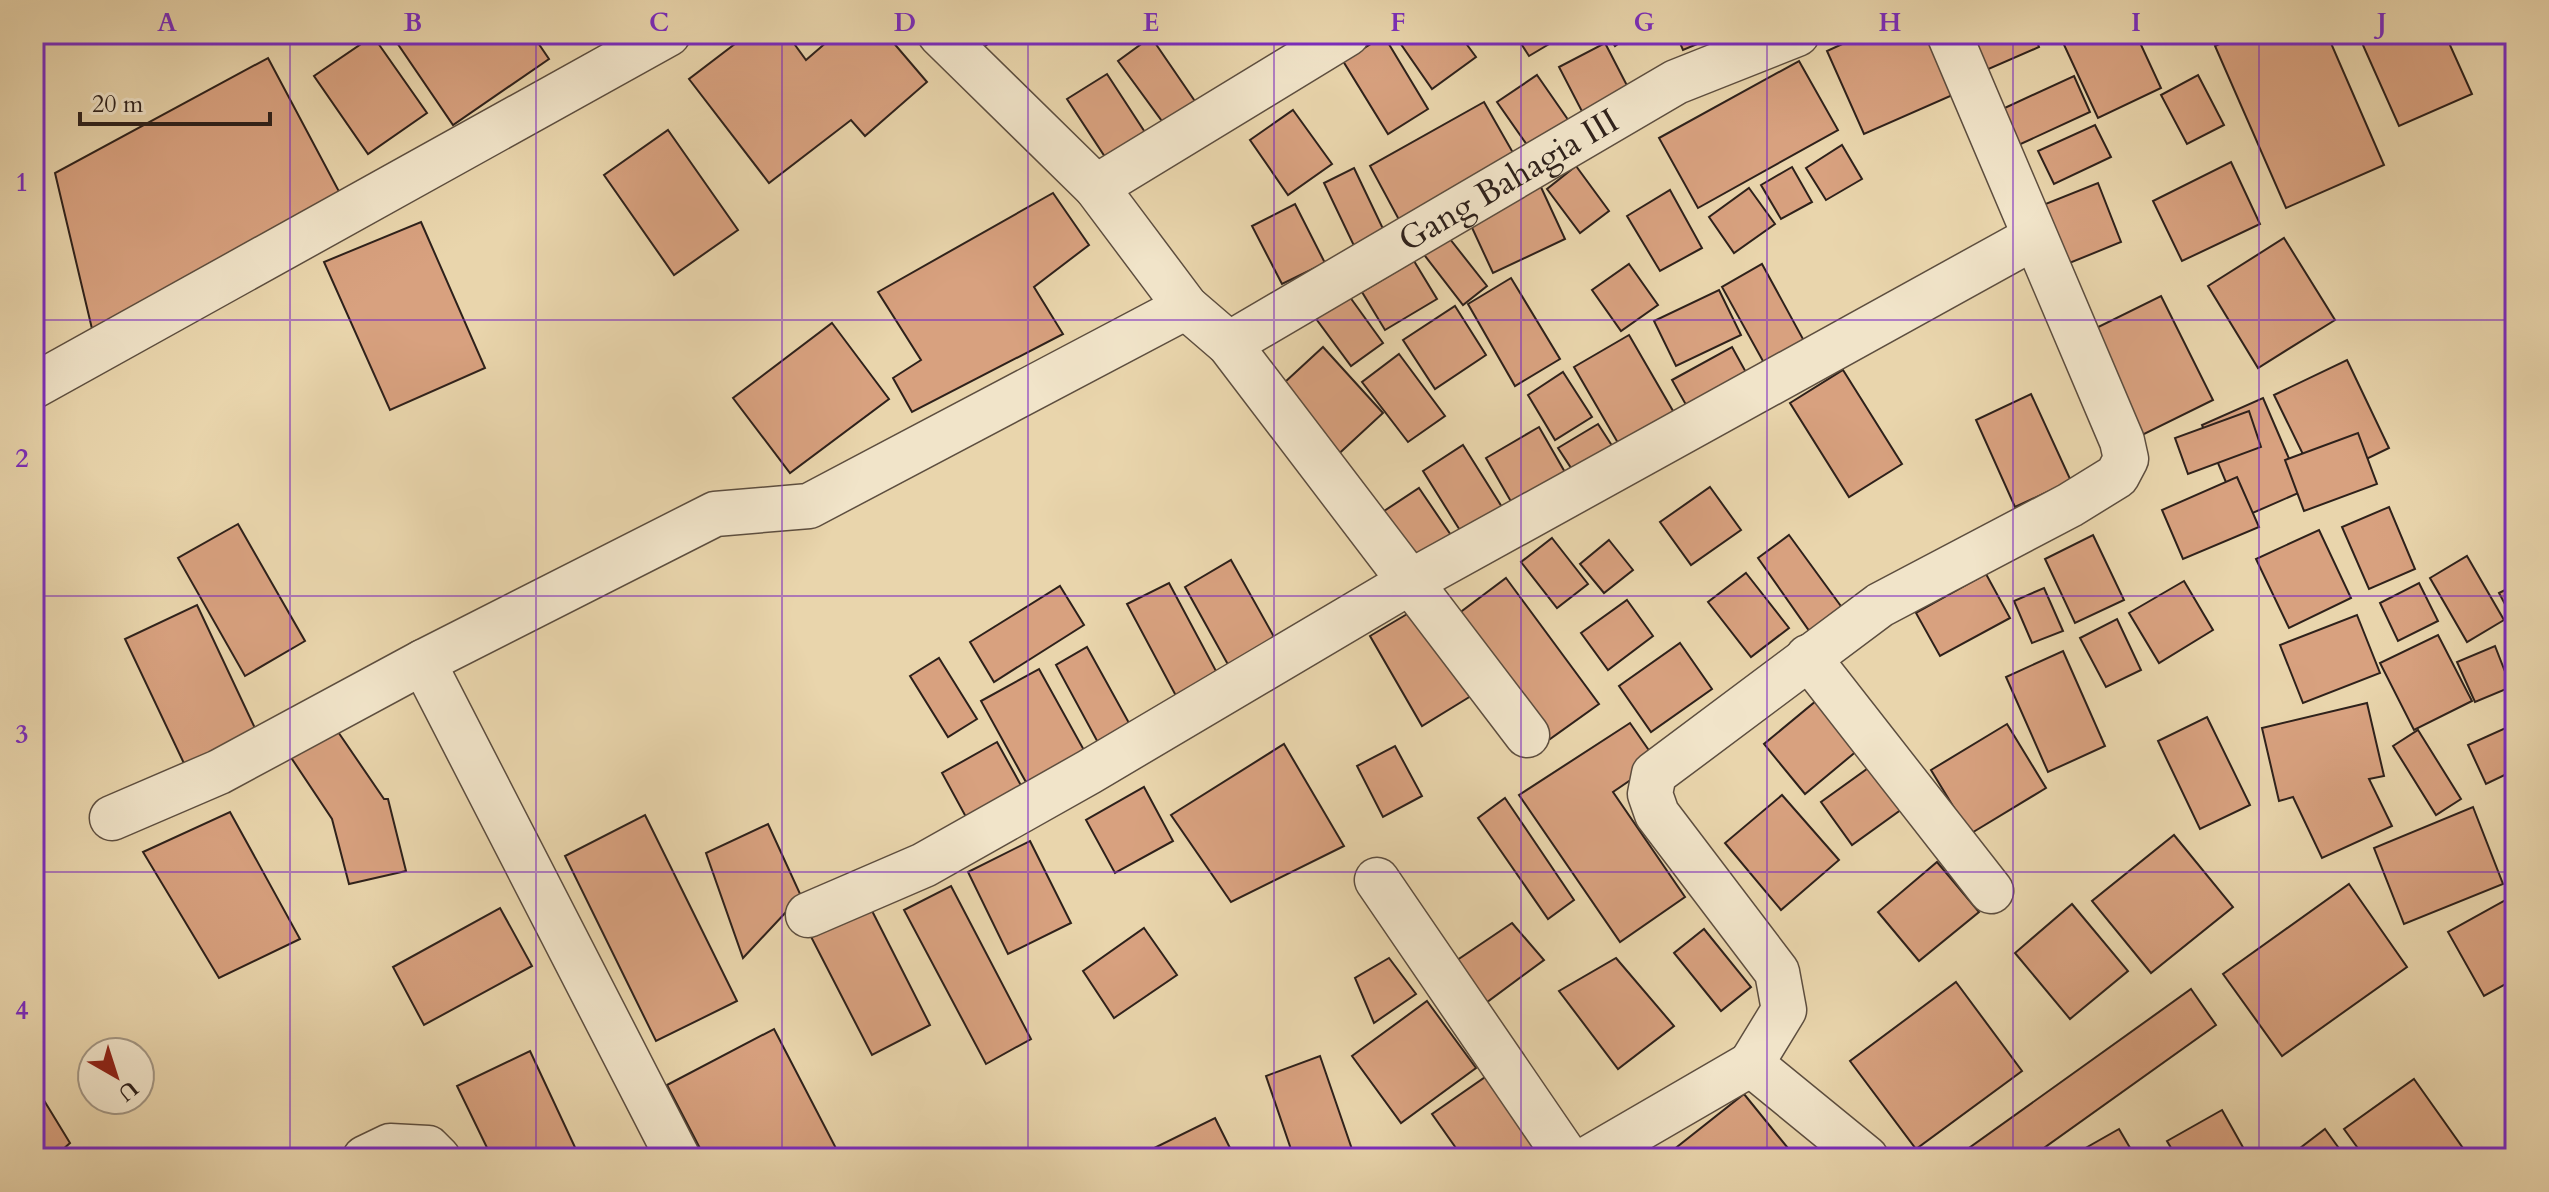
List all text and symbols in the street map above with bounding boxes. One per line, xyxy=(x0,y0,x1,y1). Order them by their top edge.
text: A xyxy=(157,5,177,40)
text: B xyxy=(404,5,422,40)
text: C xyxy=(649,5,669,40)
text: D xyxy=(894,5,916,40)
text: E xyxy=(1143,5,1159,40)
text: F xyxy=(1390,5,1406,40)
text: G xyxy=(1633,5,1655,40)
text: H xyxy=(1879,5,1902,40)
text: I xyxy=(2131,5,2141,40)
text: J xyxy=(2373,5,2387,40)
scale bar xyxy=(80,76,270,126)
text: 20 m xyxy=(92,88,144,121)
street label: Gang Bahagia III xyxy=(1390,98,1627,263)
text: 1 xyxy=(15,165,29,200)
text: 2 xyxy=(15,441,29,476)
text: 3 xyxy=(15,717,29,752)
text: 4 xyxy=(15,993,29,1028)
north arrow xyxy=(76,1036,156,1116)
text: U xyxy=(112,1073,144,1108)

